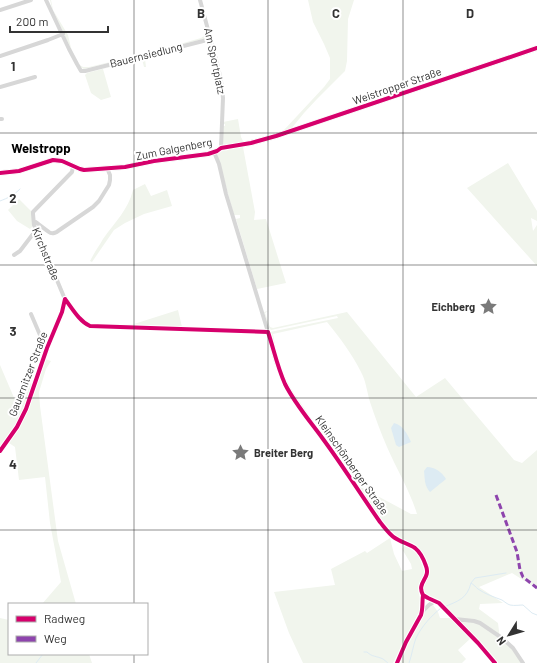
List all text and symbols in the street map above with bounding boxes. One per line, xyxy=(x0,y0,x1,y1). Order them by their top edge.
text: B xyxy=(197,5,205,21)
text: C xyxy=(332,5,340,21)
text: D xyxy=(466,5,474,21)
scale bar xyxy=(10,8,108,34)
text: 200 m xyxy=(16,14,48,28)
street label: Am Sportplatz xyxy=(202,26,229,95)
street label: Bauernsiedlung xyxy=(108,39,184,70)
text: 1 xyxy=(11,58,15,74)
street label: Weistropper Straße xyxy=(351,64,443,107)
street label: Zum Galgenberg xyxy=(135,135,213,162)
district label: Weistropp xyxy=(11,140,71,156)
text: 2 xyxy=(9,190,17,206)
street label: Kirchstraße xyxy=(30,225,63,282)
place icon: Eichberg xyxy=(478,297,498,317)
place label: Eichberg xyxy=(432,300,475,313)
text: 3 xyxy=(9,323,17,339)
street label: Gauernitzer Straße xyxy=(5,329,50,418)
street label: Kleinschönberger Straße xyxy=(313,413,392,517)
place icon: Breiter Berg xyxy=(231,443,251,463)
place label: Breiter Berg xyxy=(254,446,313,459)
text: 4 xyxy=(9,456,17,472)
legend xyxy=(8,603,148,655)
text: Radweg xyxy=(44,611,85,625)
north arrow xyxy=(489,615,529,655)
text: Weg xyxy=(44,631,67,645)
text: N xyxy=(493,634,508,648)

